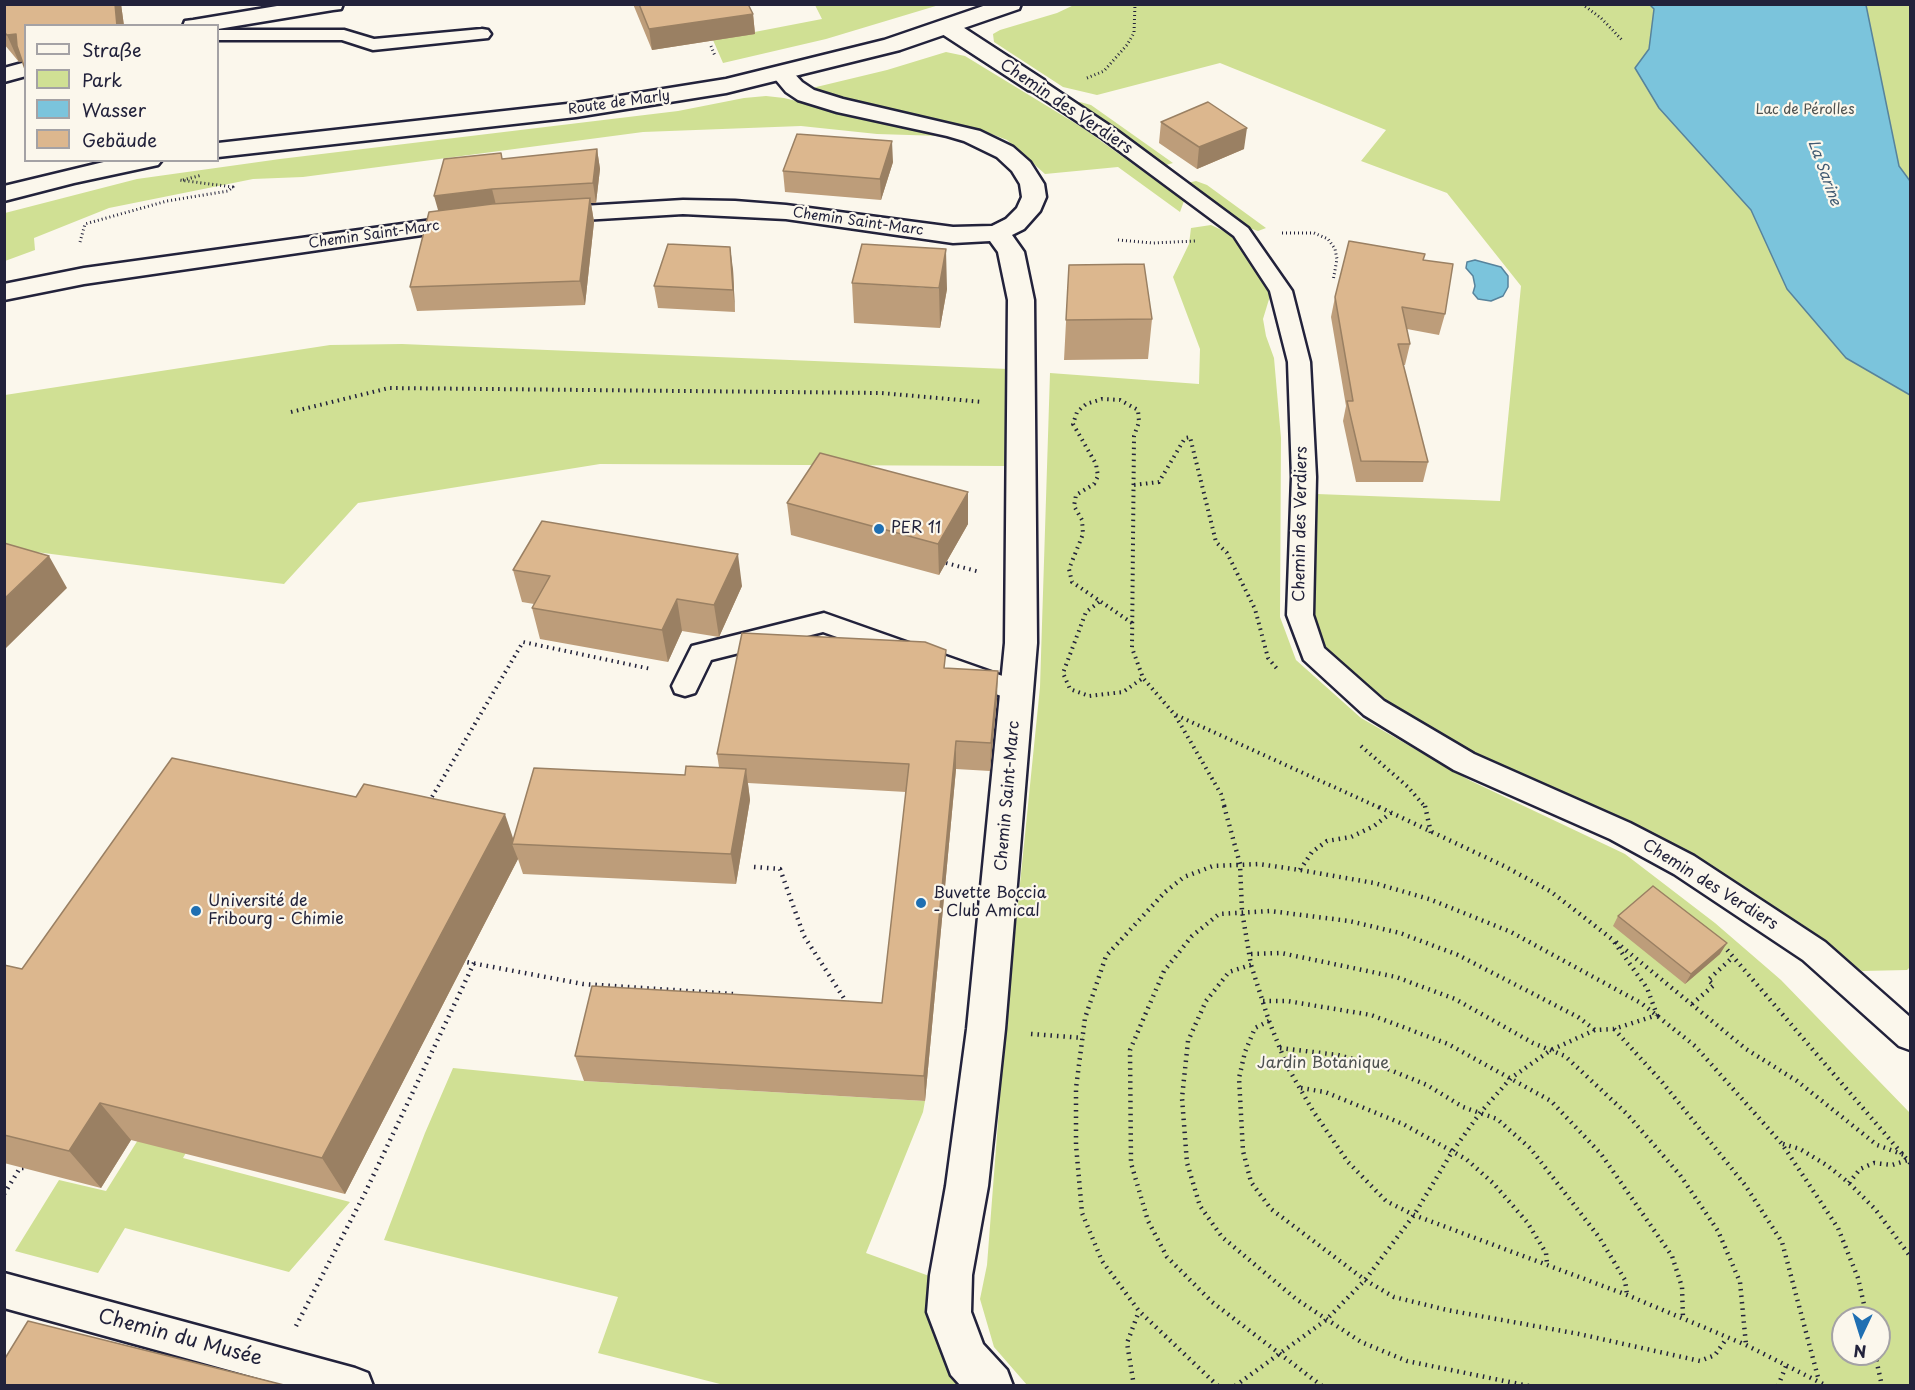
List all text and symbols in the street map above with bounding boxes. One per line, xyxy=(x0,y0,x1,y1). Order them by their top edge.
legend xyxy=(24,24,219,162)
text: Straße xyxy=(82,36,142,63)
street label: Chemin des Verdiers xyxy=(996,55,1136,159)
text: Park xyxy=(82,66,122,93)
street label: Route de Marly xyxy=(567,88,671,118)
text: Wasser xyxy=(82,96,146,123)
park label: Lac de Pérolles xyxy=(1755,102,1855,118)
text: Gebäude xyxy=(82,126,157,153)
water label: La Sarine xyxy=(1804,138,1844,208)
street label: Chemin Saint-Marc xyxy=(791,204,925,240)
street label: Chemin Saint-Marc xyxy=(307,217,441,253)
street label: Chemin des Verdiers xyxy=(1290,446,1312,602)
place label: PER 11 xyxy=(891,519,941,539)
marker: PER 11 xyxy=(872,522,886,536)
street label: Chemin Saint-Marc xyxy=(992,720,1024,872)
street label: Chemin des Verdiers xyxy=(1639,836,1781,934)
place label: Buvette Boccia - Club Amical xyxy=(933,884,1046,922)
place label: Université de Fribourg - Chimie xyxy=(208,892,344,930)
marker: Buvette Boccia - Club Amical xyxy=(914,896,928,910)
marker: Université de Fribourg - Chimie xyxy=(189,904,203,918)
park label: Jardin Botanique xyxy=(1257,1054,1389,1074)
street label: Chemin du Musée xyxy=(95,1305,265,1371)
north arrow xyxy=(1831,1306,1891,1366)
text: N xyxy=(1853,1340,1867,1364)

